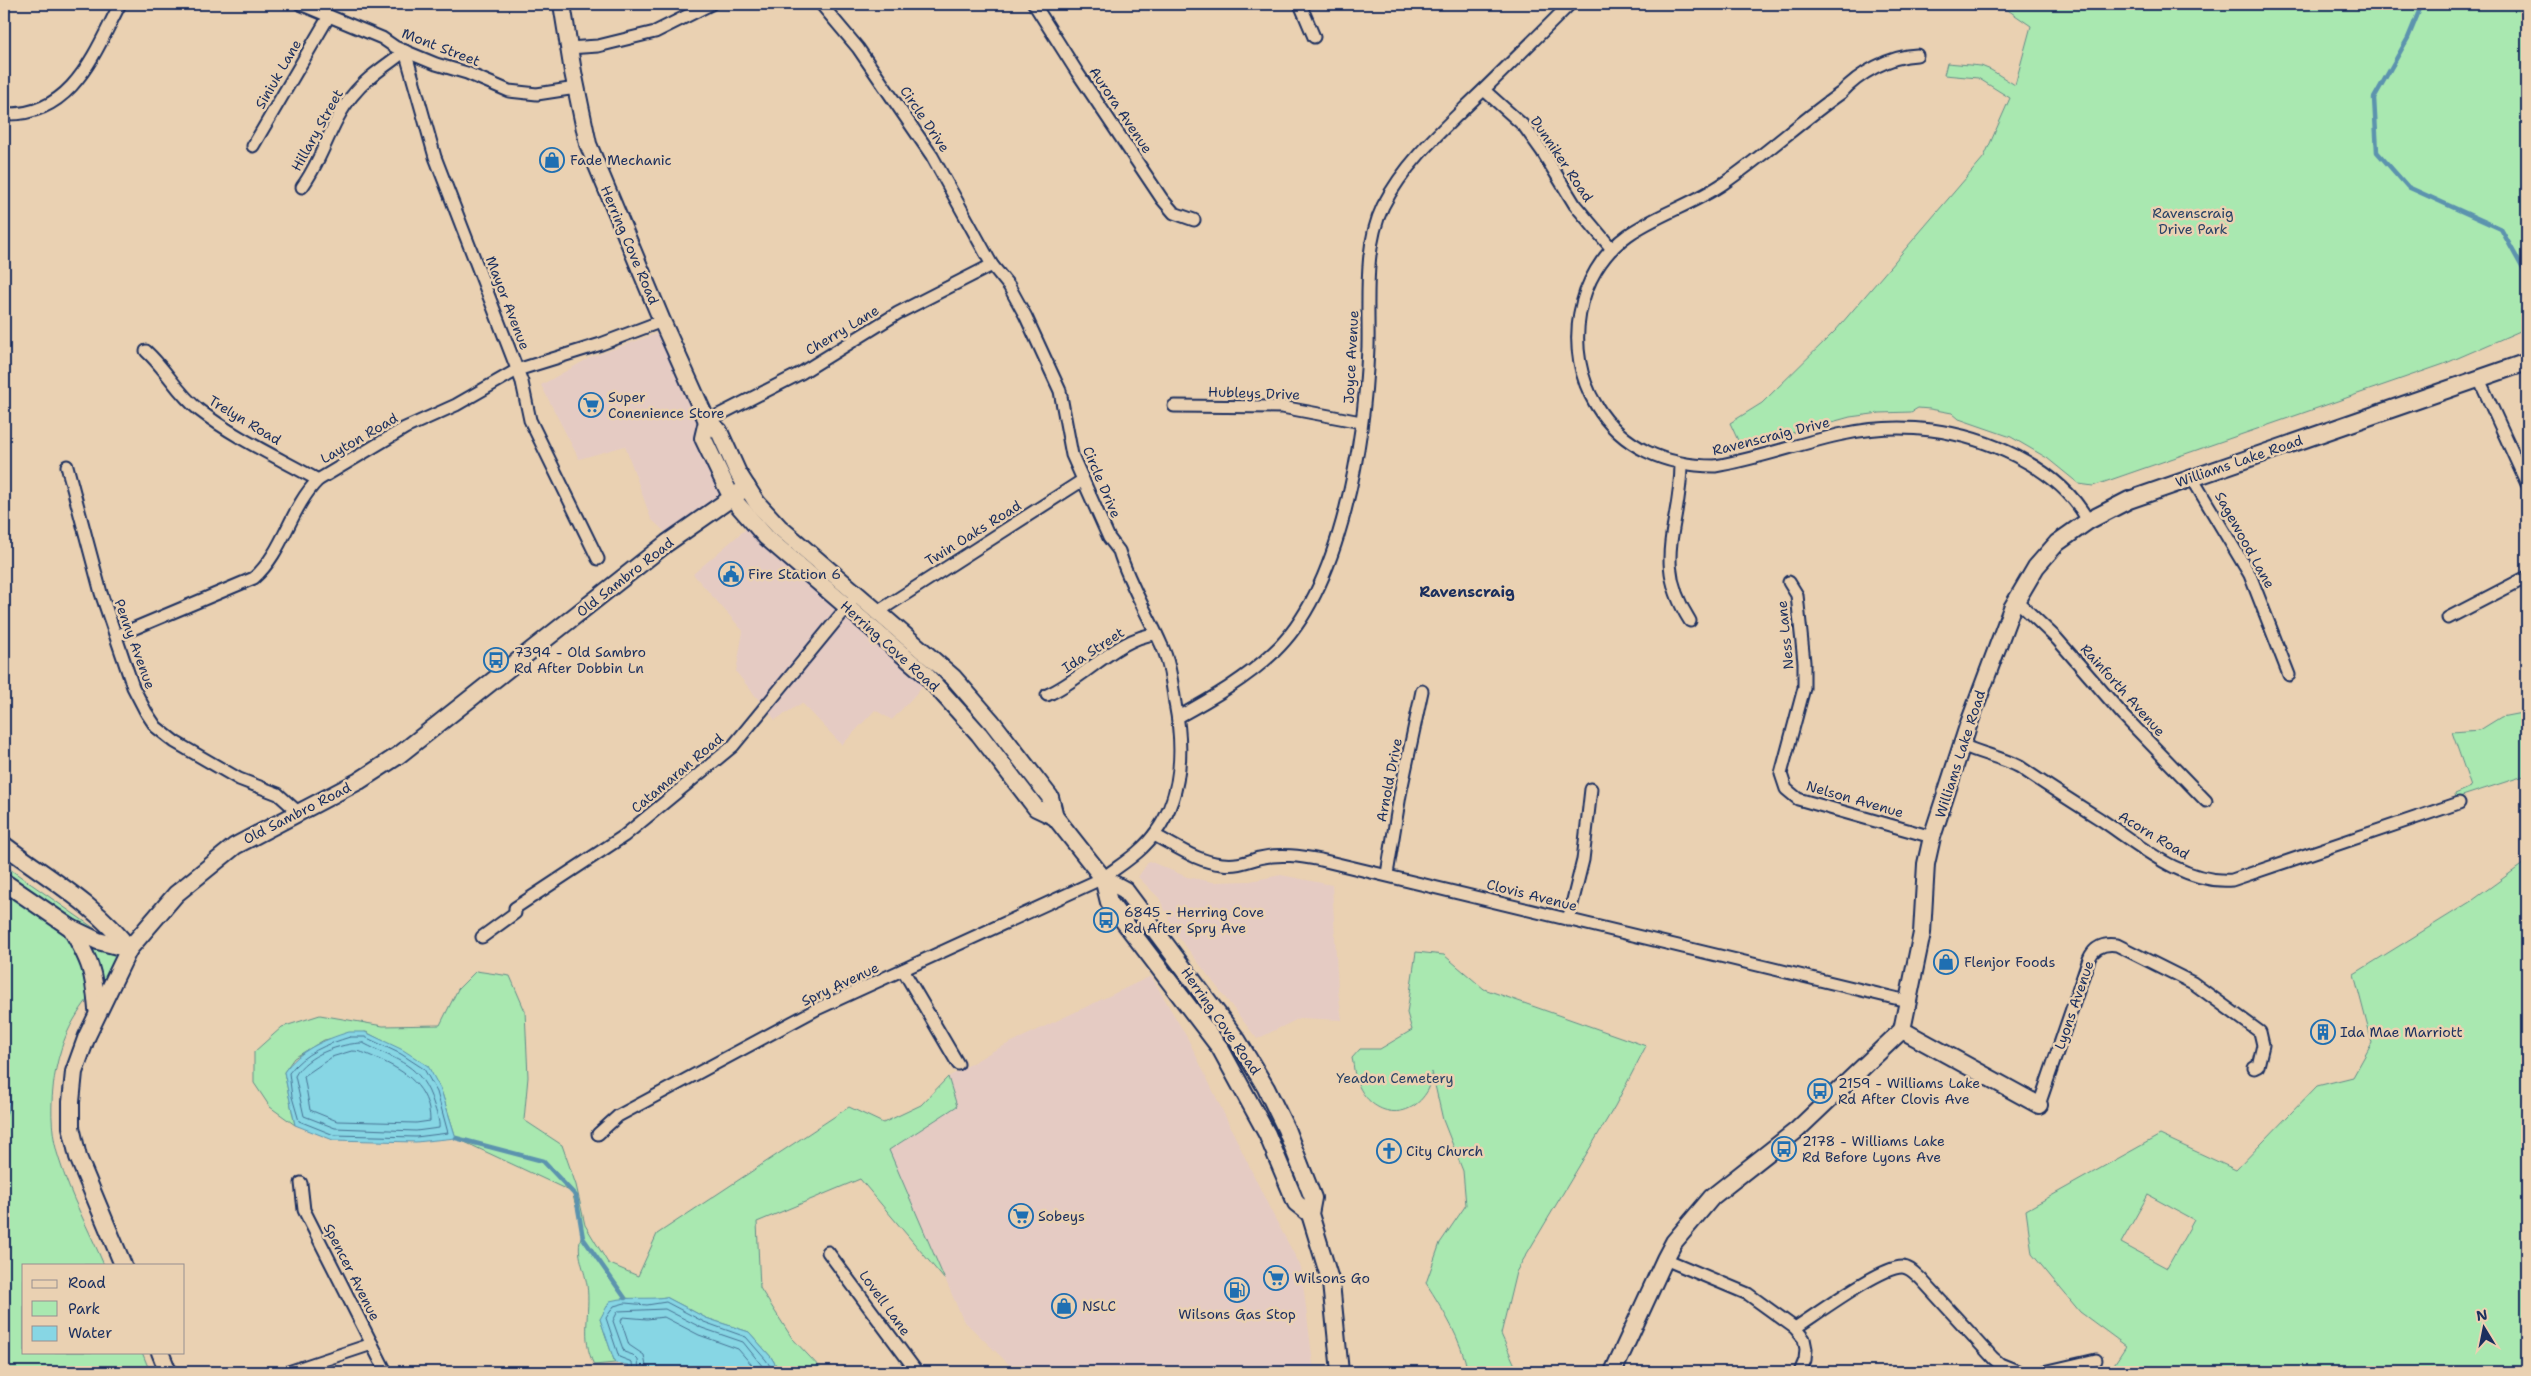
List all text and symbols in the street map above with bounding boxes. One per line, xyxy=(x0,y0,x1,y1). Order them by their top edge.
street label: Mont Street xyxy=(399,24,483,70)
street label: Siniuk Lane xyxy=(251,36,305,112)
street label: Aurora Avenue xyxy=(1085,63,1157,157)
street label: Circle Drive xyxy=(896,82,954,156)
street label: Hillary Street xyxy=(287,86,347,174)
street label: Dunniker Road xyxy=(1527,113,1597,205)
shop icon: Fade Mechanic xyxy=(539,147,565,173)
place label: Fade Mechanic xyxy=(570,151,672,169)
street label: Herring Cove Road xyxy=(597,183,663,307)
park label: Ravenscraig Drive Park xyxy=(2152,204,2234,238)
street label: Mayor Avenue xyxy=(482,254,534,352)
street label: Cherry Lane xyxy=(802,301,882,359)
street label: Joyce Avenue xyxy=(1340,310,1362,404)
street label: Hubleys Drive xyxy=(1208,382,1300,404)
place label: Super Conenience Store xyxy=(608,388,725,422)
street label: Trelyn Road xyxy=(205,391,285,449)
supermarket icon: Super Conenience Store xyxy=(578,392,604,418)
street label: Layton Road xyxy=(317,409,401,467)
street label: Ravenscraig Drive xyxy=(1710,413,1832,459)
street label: Williams Lake Road xyxy=(2173,431,2305,491)
street label: Circle Drive xyxy=(1079,444,1125,521)
street label: Sagewood Lane xyxy=(2211,489,2279,592)
street label: Twin Oaks Road xyxy=(922,496,1024,570)
street label: Old Sambro Road xyxy=(573,533,677,621)
public building icon: Fire Station 6 xyxy=(718,561,744,587)
place label: Fire Station 6 xyxy=(748,565,841,583)
district label: Ravenscraig xyxy=(1419,582,1515,602)
street label: Penny Avenue xyxy=(110,596,160,692)
street label: Herring Cove Road xyxy=(837,597,943,695)
street label: Ness Lane xyxy=(1772,600,1798,670)
street label: Ida Street xyxy=(1058,623,1128,677)
street label: Rainforth Avenue xyxy=(2077,640,2169,740)
place label: 7394 - Old Sambro Rd After Dobbin Ln xyxy=(514,643,646,677)
bus stop icon: 7394 - Old Sambro Rd After Dobbin Ln xyxy=(483,647,509,673)
street label: Williams Lake Road xyxy=(1931,688,1989,820)
street label: Catamaran Road xyxy=(627,729,727,817)
street label: Arnold Drive xyxy=(1372,736,1406,823)
street label: Nelson Avenue xyxy=(1804,777,1906,822)
street label: Old Sambro Road xyxy=(240,778,354,848)
street label: Acorn Road xyxy=(2115,807,2193,863)
street label: Clovis Avenue xyxy=(1485,875,1579,915)
place label: 6845 - Herring Cove Rd After Spry Ave xyxy=(1124,903,1264,937)
bus stop icon: 6845 - Herring Cove Rd After Spry Ave xyxy=(1093,907,1119,933)
shop icon: Flenjor Foods xyxy=(1933,949,1959,975)
place label: Flenjor Foods xyxy=(1964,953,2055,971)
street label: Spry Avenue xyxy=(798,958,882,1010)
street label: Lyons Avenue xyxy=(2050,958,2098,1052)
street label: Herring Cove Road xyxy=(1177,964,1265,1078)
building icon: Ida Mae Marriott xyxy=(2310,1019,2336,1045)
place label: Ida Mae Marriott xyxy=(2340,1023,2463,1041)
park label: Yeadon Cemetery xyxy=(1336,1069,1454,1087)
place label: 2159 - Williams Lake Rd After Clovis Ave xyxy=(1838,1074,1980,1108)
bus stop icon: 2159 - Williams Lake Rd After Clovis Ave xyxy=(1807,1078,1833,1104)
place label: 2178 - Williams Lake Rd Before Lyons Ave xyxy=(1802,1132,1945,1166)
bus stop icon: 2178 - Williams Lake Rd Before Lyons Ave xyxy=(1771,1136,1797,1162)
church icon: City Church xyxy=(1376,1138,1402,1164)
place label: City Church xyxy=(1406,1142,1483,1160)
supermarket icon: Sobeys xyxy=(1008,1203,1034,1229)
place label: Sobeys xyxy=(1038,1207,1085,1225)
street label: Spencer Avenue xyxy=(320,1220,384,1324)
legend xyxy=(22,1264,185,1354)
supermarket icon: Wilsons Go xyxy=(1263,1265,1289,1291)
street label: Lovell Lane xyxy=(855,1267,915,1339)
place label: Wilsons Go xyxy=(1294,1269,1370,1287)
text: Road xyxy=(68,1273,106,1293)
fuel station icon: Wilsons Gas Stop xyxy=(1224,1277,1250,1303)
shop icon: NSLC xyxy=(1051,1293,1077,1319)
place label: NSLC xyxy=(1082,1297,1116,1315)
text: Park xyxy=(68,1299,100,1319)
north arrow xyxy=(2458,1304,2508,1354)
place label: Wilsons Gas Stop xyxy=(1178,1305,1296,1323)
text: N xyxy=(2475,1305,2489,1325)
text: Water xyxy=(68,1323,112,1343)

